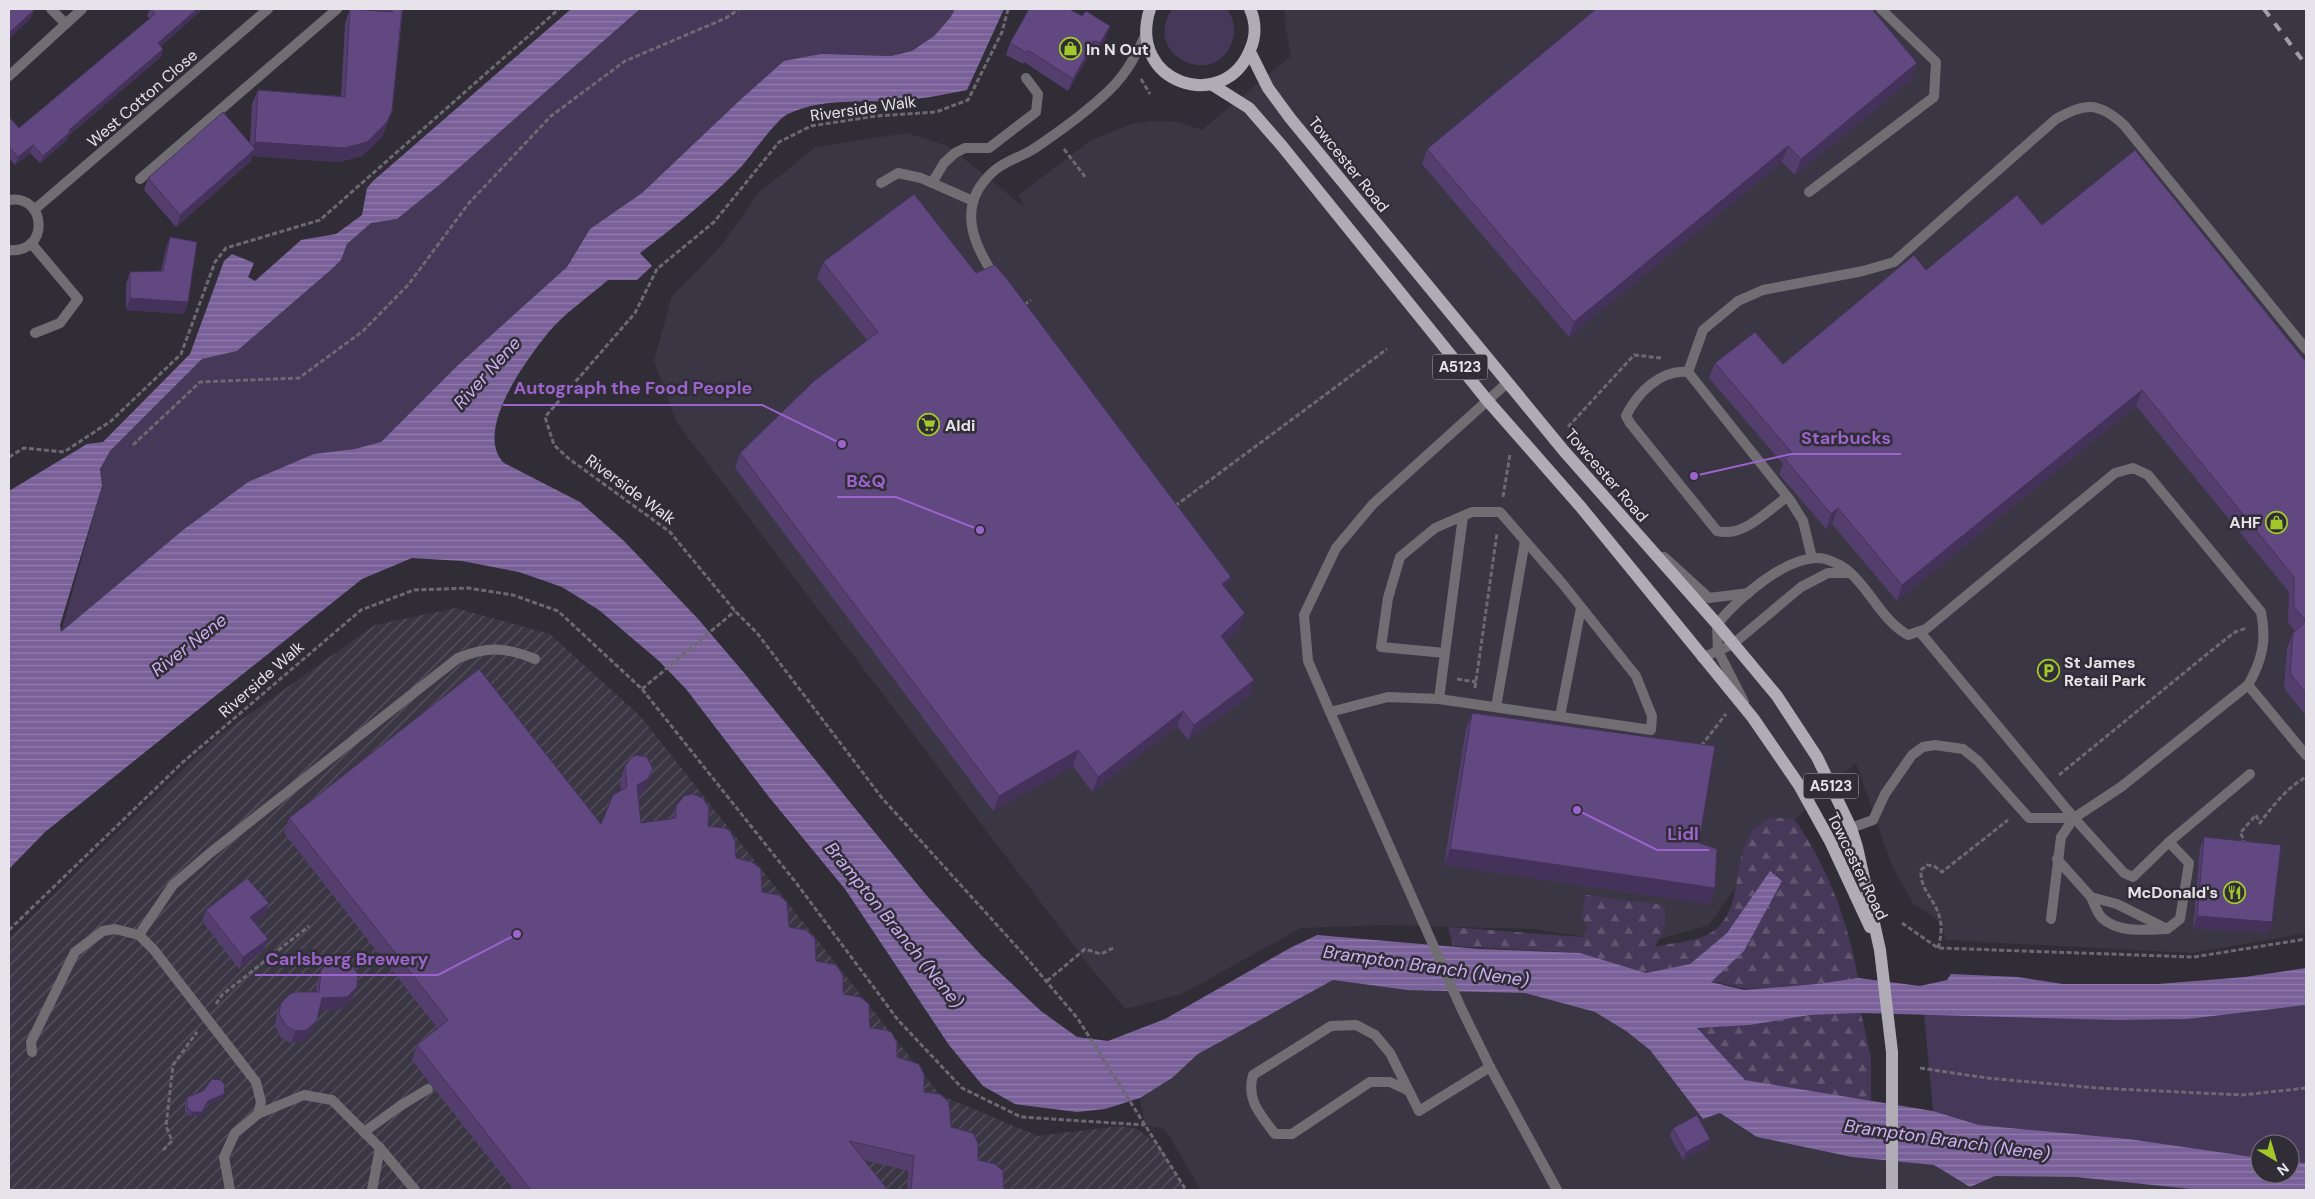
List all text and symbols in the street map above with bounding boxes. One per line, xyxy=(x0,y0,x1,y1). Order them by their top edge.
shop icon: In N Out xyxy=(1058,37,1082,61)
place label: In N Out xyxy=(1086,39,1149,60)
street label: West Cotton Close xyxy=(83,45,202,152)
street label: Riverside Walk xyxy=(809,91,917,126)
street label: Towcester Road xyxy=(1304,112,1394,216)
water label: River Nene xyxy=(448,332,526,414)
road number: A5123 xyxy=(1432,354,1488,380)
callout: Autograph the Food People xyxy=(503,372,762,405)
text: Autograph the Food People xyxy=(514,376,753,400)
supermarket icon: Aldi xyxy=(917,413,941,437)
place label: Aldi xyxy=(945,415,975,436)
callout: Starbucks xyxy=(1791,421,1901,454)
street label: Towcester Road xyxy=(1560,424,1653,526)
text: Starbucks xyxy=(1801,426,1891,450)
street label: Riverside Walk xyxy=(581,450,680,529)
callout: B&Q xyxy=(837,464,896,497)
text: B&Q xyxy=(846,469,886,493)
shop icon: AHF xyxy=(2265,510,2289,534)
place label: AHF xyxy=(2229,512,2261,533)
water label: River Nene xyxy=(146,608,232,682)
street label: Riverside Walk xyxy=(214,636,308,722)
place label: St James Retail Park xyxy=(2064,652,2147,691)
parking icon: St James Retail Park xyxy=(2036,659,2060,683)
road number: A5123 xyxy=(1804,774,1858,798)
street label: Towcester Road xyxy=(1822,809,1893,923)
callout: Lidl xyxy=(1657,817,1709,850)
text: Lidl xyxy=(1667,822,1699,846)
water label: Brampton Branch (Nene) xyxy=(819,837,969,1013)
restaurant icon: McDonald's xyxy=(2222,880,2246,904)
place label: McDonald's xyxy=(2127,882,2218,903)
water label: Brampton Branch (Nene) xyxy=(1322,940,1531,992)
callout: Carlsberg Brewery xyxy=(255,942,438,975)
text: Carlsberg Brewery xyxy=(265,947,429,971)
water label: Brampton Branch (Nene) xyxy=(1843,1114,2052,1166)
north arrow xyxy=(2250,1134,2300,1184)
text: N xyxy=(2273,1159,2293,1179)

